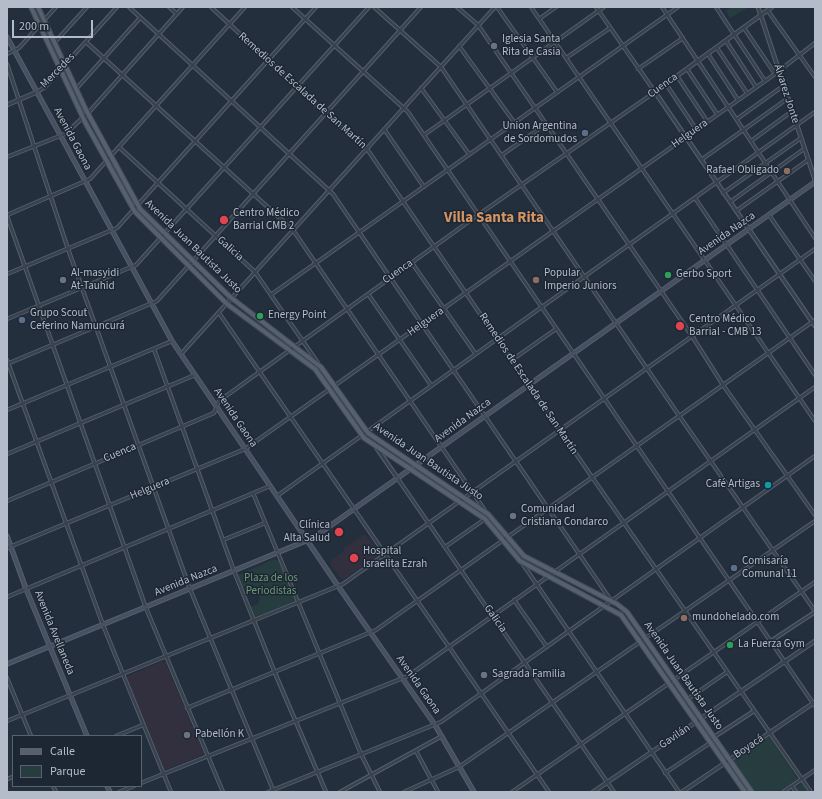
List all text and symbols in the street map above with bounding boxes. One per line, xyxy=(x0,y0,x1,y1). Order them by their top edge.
scale bar xyxy=(14,12,95,38)
text: 200 m xyxy=(19,18,49,35)
street label: Remedios de Escalada de San Martín xyxy=(235,30,369,152)
place label: Iglesia Santa Rita de Casia xyxy=(502,33,561,59)
marker: Iglesia Santa Rita de Casia xyxy=(489,41,499,51)
street label: Mercedes xyxy=(38,51,78,91)
street label: Álvarez Jonte xyxy=(770,63,802,125)
street label: Cuenca xyxy=(645,71,681,101)
street label: Avenida Gaona xyxy=(50,105,94,173)
street label: Helguera xyxy=(669,117,711,151)
place label: Union Argentina de Sordomudos xyxy=(502,120,577,146)
marker: Union Argentina de Sordomudos xyxy=(580,128,590,138)
place label: Rafael Obligado xyxy=(706,164,779,178)
marker: Rafael Obligado xyxy=(782,166,792,176)
street label: Avenida Juan Bautista Justo xyxy=(142,197,244,297)
place label: Centro Médico Barrial CMB 2 xyxy=(233,207,299,233)
street label: Avenida Nazca xyxy=(696,209,758,259)
district label: Villa Santa Rita xyxy=(444,210,544,228)
marker: Centro Médico Barrial CMB 2 xyxy=(218,214,230,226)
street label: Galicia xyxy=(214,234,246,264)
street label: Cuenca xyxy=(380,257,416,287)
place label: Al-masyidi At-Tauhid xyxy=(71,267,119,293)
place label: Popular Imperio Juniors xyxy=(544,267,617,293)
place label: Gerbo Sport xyxy=(676,268,732,282)
marker: Gerbo Sport xyxy=(663,270,673,280)
marker: Al-masyidi At-Tauhid xyxy=(58,275,68,285)
marker: Popular Imperio Juniors xyxy=(531,275,541,285)
street label: Helguera xyxy=(405,305,447,339)
place label: Grupo Scout Ceferino Namuncurá xyxy=(30,307,125,333)
place label: Energy Point xyxy=(268,309,326,323)
marker: Energy Point xyxy=(255,311,265,321)
street label: Remedios de Escalada de San Martín xyxy=(476,311,580,457)
place label: Centro Médico Barrial - CMB 13 xyxy=(689,313,761,339)
marker: Grupo Scout Ceferino Namuncurá xyxy=(17,315,27,325)
marker: Centro Médico Barrial - CMB 13 xyxy=(674,320,686,332)
street label: Avenida Gaona xyxy=(210,386,260,450)
street label: Avenida Nazca xyxy=(432,396,494,446)
street label: Avenida Juan Bautista Justo xyxy=(371,420,485,504)
street label: Cuenca xyxy=(102,440,138,466)
street label: Helguera xyxy=(128,475,172,503)
place label: Café Artigas xyxy=(706,478,760,492)
marker: Café Artigas xyxy=(763,480,773,490)
place label: Comunidad Cristiana Condarco xyxy=(521,503,608,529)
marker: Comunidad Cristiana Condarco xyxy=(508,511,518,521)
place label: Clínica Alta Salud xyxy=(284,519,330,545)
marker: Clínica Alta Salud xyxy=(333,526,345,538)
place label: Hospital Israelita Ezrah xyxy=(363,545,427,571)
marker: Hospital Israelita Ezrah xyxy=(348,552,360,564)
place label: Comisaría Comunal 11 xyxy=(742,555,797,581)
street label: Avenida Nazca xyxy=(153,562,219,600)
marker: Comisaría Comunal 11 xyxy=(729,563,739,573)
park label: Plaza de los Periodistas xyxy=(244,572,298,598)
street label: Avenida Avellaneda xyxy=(31,589,77,677)
street label: Galicia xyxy=(481,602,509,636)
place label: mundohelado.com xyxy=(692,611,779,625)
marker: mundohelado.com xyxy=(679,613,689,623)
street label: Avenida Juan Bautista Justo xyxy=(641,619,725,733)
place label: La Fuerza Gym xyxy=(738,638,805,652)
marker: La Fuerza Gym xyxy=(725,640,735,650)
street label: Avenida Gaona xyxy=(393,653,443,717)
place label: Sagrada Familia xyxy=(492,668,565,682)
marker: Sagrada Familia xyxy=(479,670,489,680)
street label: Gavilán xyxy=(657,722,693,752)
place label: Pabellón K xyxy=(195,728,244,742)
marker: Pabellón K xyxy=(182,730,192,740)
street label: Boyacá xyxy=(732,732,766,762)
legend xyxy=(12,735,142,787)
text: Calle xyxy=(50,743,75,760)
text: Parque xyxy=(50,763,86,780)

